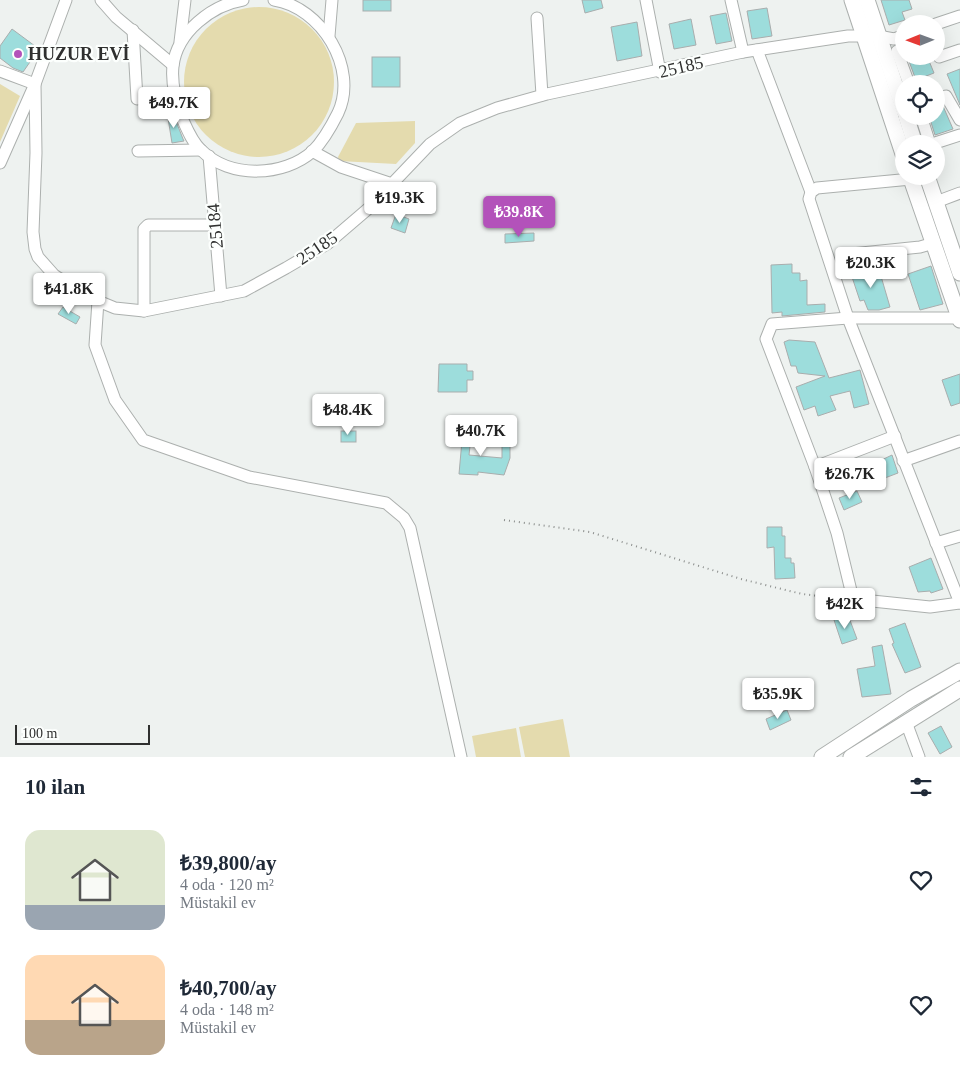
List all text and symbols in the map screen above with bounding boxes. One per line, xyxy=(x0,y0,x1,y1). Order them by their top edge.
north arrow xyxy=(895,15,945,65)
map controls xyxy=(895,15,945,185)
place label: HUZUR EVİ xyxy=(28,44,130,64)
marker: HUZUR EVİ xyxy=(12,48,24,60)
street label: 25185 xyxy=(657,52,705,82)
button: locate xyxy=(895,75,945,125)
pin: ₺49.7K xyxy=(133,86,215,129)
text: ₺49.7K xyxy=(149,94,199,111)
button: layers xyxy=(895,135,945,185)
pin: ₺19.3K xyxy=(359,182,441,224)
text: ₺19.3K xyxy=(375,189,425,206)
pin: ₺39.8K xyxy=(478,196,560,238)
street label: 25184 xyxy=(203,203,227,249)
text: ₺39.8K xyxy=(494,203,544,220)
street label: 25185 xyxy=(293,227,341,269)
pin: ₺20.3K xyxy=(830,246,912,289)
text: ₺20.3K xyxy=(846,254,896,271)
pin: ₺41.8K xyxy=(28,272,110,315)
text: ₺41.8K xyxy=(44,280,94,297)
pin: ₺48.4K xyxy=(307,394,389,436)
text: ₺48.4K xyxy=(323,401,373,418)
pin: ₺40.7K xyxy=(440,414,522,457)
text: ₺40.7K xyxy=(456,422,506,439)
pin: ₺26.7K xyxy=(809,458,891,500)
text: ₺26.7K xyxy=(825,465,875,482)
pin: ₺42K xyxy=(815,588,875,630)
text: ₺42K xyxy=(826,595,864,612)
pin: ₺35.9K xyxy=(737,678,819,720)
text: ₺35.9K xyxy=(753,685,803,702)
scale bar xyxy=(15,722,150,745)
text: 100 m xyxy=(22,726,57,741)
icon: filters xyxy=(907,773,935,801)
text: 10 ilan xyxy=(25,775,85,799)
icon: home xyxy=(65,850,125,910)
text: ₺39,800/ay xyxy=(180,851,277,875)
icon: heart xyxy=(907,866,935,894)
text: 4 oda · 120 m² xyxy=(180,876,274,893)
text: Müstakil ev xyxy=(180,894,256,911)
icon: home xyxy=(65,975,125,1035)
text: ₺40,700/ay xyxy=(180,976,277,1000)
icon: heart xyxy=(907,991,935,1019)
text: 4 oda · 148 m² xyxy=(180,1001,274,1018)
text: Müstakil ev xyxy=(180,1019,256,1036)

